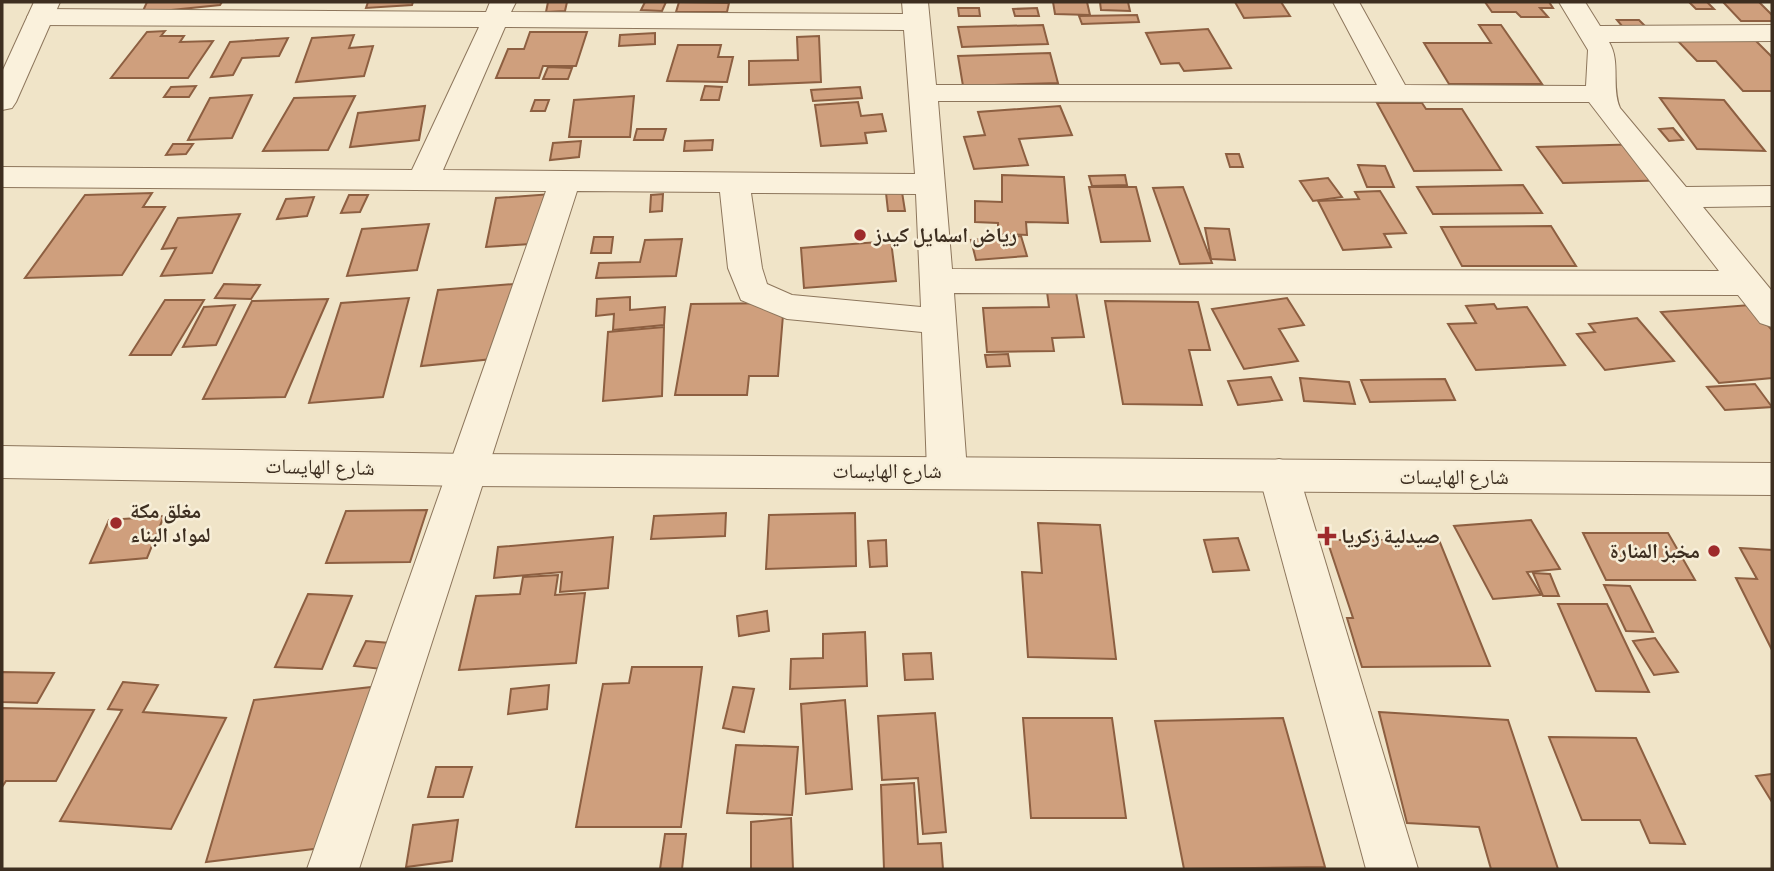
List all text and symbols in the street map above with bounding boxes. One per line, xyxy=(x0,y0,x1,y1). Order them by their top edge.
place label: رياض اسمايل كيدز xyxy=(873,222,1017,248)
marker: رياض اسمايل كيدز xyxy=(852,227,868,243)
street label: شارع الهايسات xyxy=(265,453,375,481)
street label: شارع الهايسات xyxy=(832,458,942,484)
street label: شارع الهايسات xyxy=(1399,464,1509,490)
place label: مغلق مكة لمواد البناء xyxy=(130,498,211,548)
marker: مغلق مكة لمواد البناء xyxy=(108,515,124,531)
place label: صيدلية زكريا xyxy=(1341,523,1440,549)
marker: صيدلية زكريا xyxy=(1319,528,1335,544)
place label: مخبز المنارة xyxy=(1610,538,1700,564)
marker: مخبز المنارة xyxy=(1706,543,1722,559)

